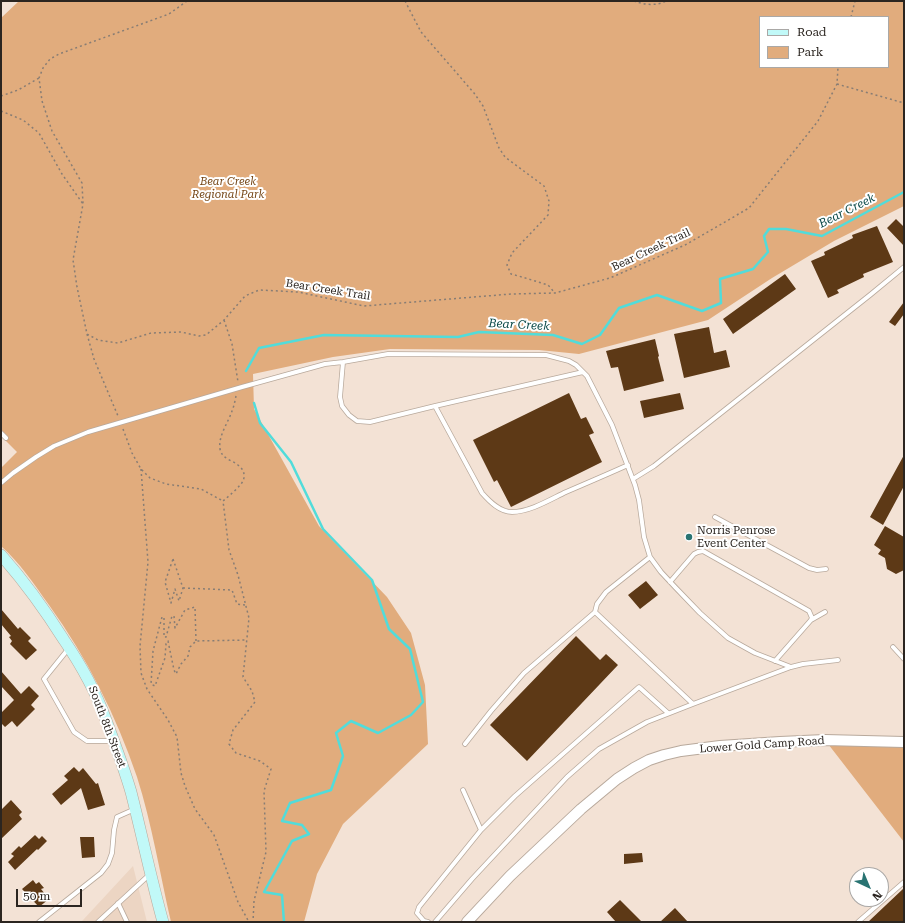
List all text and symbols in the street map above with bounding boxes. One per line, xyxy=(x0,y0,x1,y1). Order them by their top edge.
legend xyxy=(759,16,889,68)
text: Road xyxy=(797,25,826,39)
text: Park xyxy=(797,45,823,59)
park label: Bear Creek Regional Park xyxy=(192,175,264,201)
water label: Bear Creek xyxy=(816,191,878,231)
street label: Bear Creek Trail xyxy=(610,226,692,274)
street label: Bear Creek Trail xyxy=(285,277,371,303)
water label: Bear Creek xyxy=(488,316,550,334)
place label: Norris Penrose Event Center xyxy=(697,524,775,550)
marker: Norris Penrose Event Center xyxy=(684,532,694,542)
street label: South 8th Street xyxy=(85,684,129,770)
street label: Lower Gold Camp Road xyxy=(699,734,825,756)
north arrow xyxy=(849,867,889,907)
scale bar xyxy=(18,881,84,907)
text: N xyxy=(869,888,885,903)
text: 50 m xyxy=(23,889,50,903)

